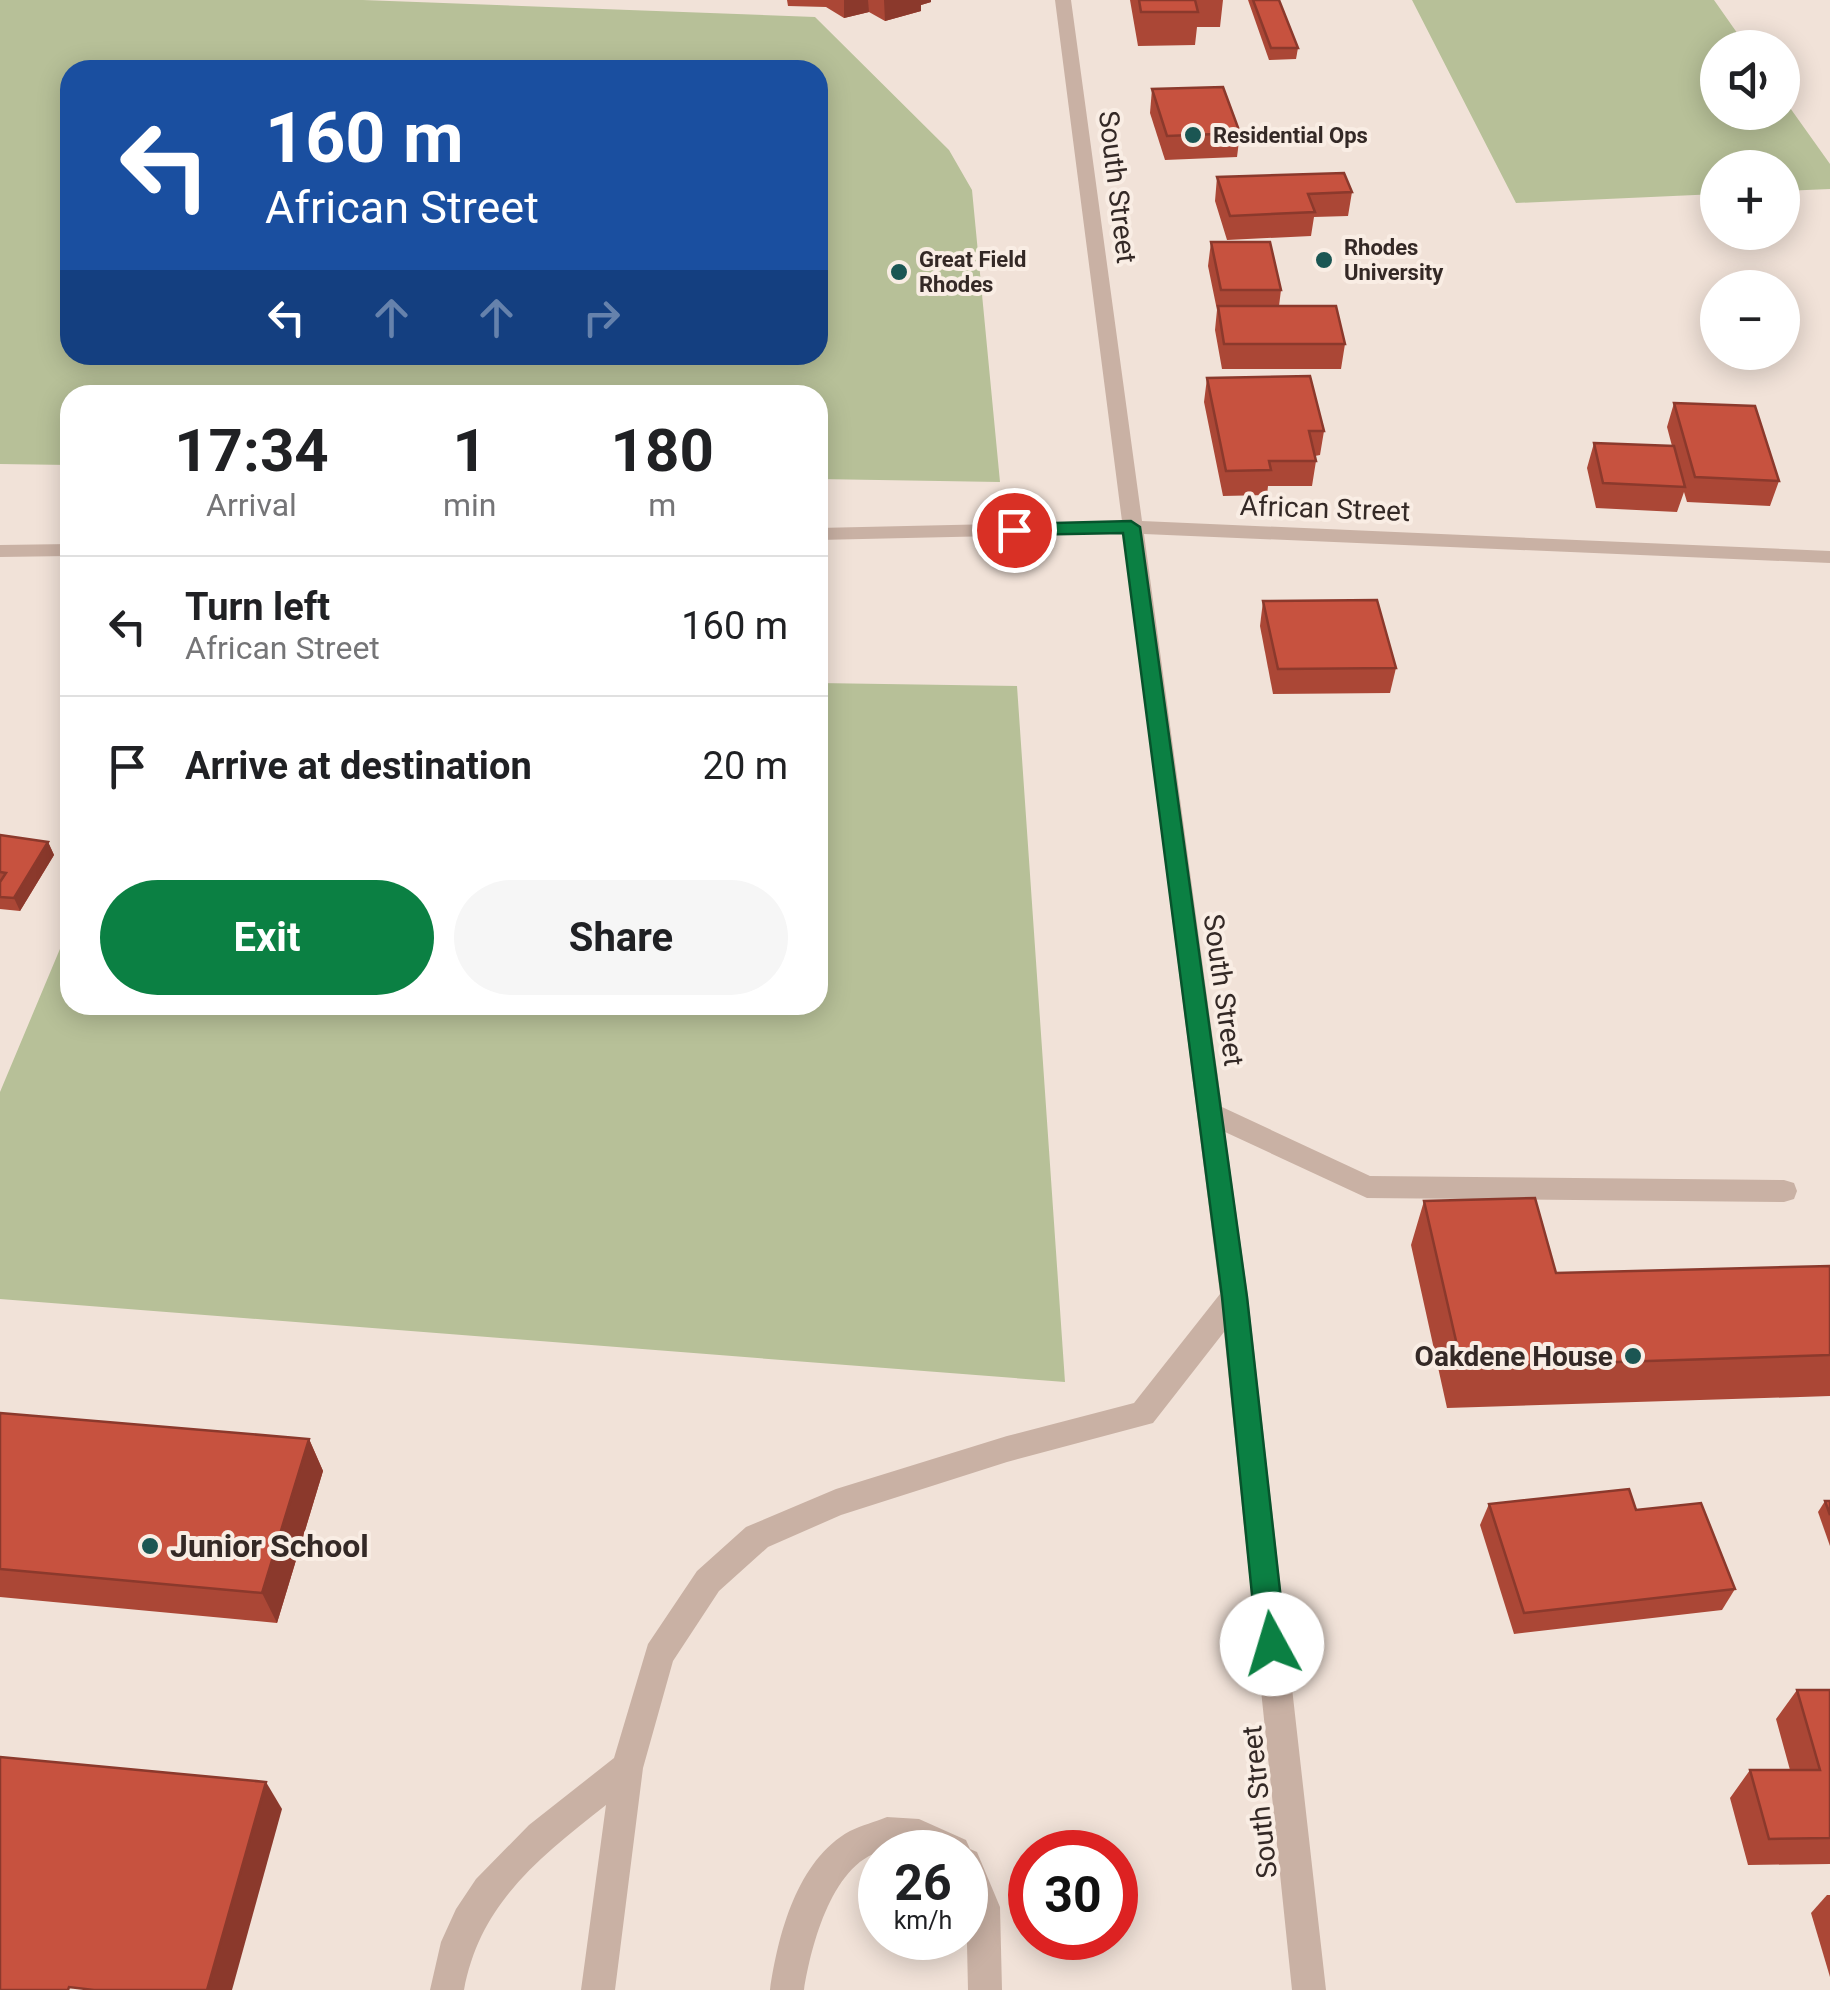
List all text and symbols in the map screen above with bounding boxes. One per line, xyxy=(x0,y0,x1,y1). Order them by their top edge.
map controls xyxy=(1700,30,1800,370)
button: sound xyxy=(1700,30,1800,130)
text: 160 m xyxy=(265,97,464,179)
icon: left xyxy=(100,100,230,230)
street label: South Street xyxy=(1092,109,1143,265)
place label: Residential Ops xyxy=(1213,123,1368,148)
marker: Residential Ops xyxy=(1182,124,1204,146)
button: + xyxy=(1700,150,1800,250)
text: African Street xyxy=(265,181,539,234)
place label: Rhodes University xyxy=(1344,235,1444,285)
place label: Great Field Rhodes xyxy=(919,247,1026,297)
marker: Rhodes University xyxy=(1313,249,1335,271)
marker: Great Field Rhodes xyxy=(888,261,910,283)
button: − xyxy=(1700,270,1800,370)
icon: left xyxy=(259,290,314,345)
icon: ahead xyxy=(364,290,419,345)
icon: ahead xyxy=(469,290,524,345)
icon: right xyxy=(574,290,629,345)
text: 17:34 xyxy=(174,415,329,486)
text: 1 xyxy=(452,415,487,486)
text: 180 xyxy=(611,415,714,486)
text: Arrival xyxy=(206,486,297,524)
text: min xyxy=(443,486,496,524)
text: m xyxy=(648,486,676,524)
pin xyxy=(972,488,1057,573)
street label: African Street xyxy=(1239,489,1411,528)
icon: arrive xyxy=(987,503,1042,558)
text: Turn left xyxy=(185,585,330,629)
icon: left xyxy=(100,599,155,654)
text: 160 m xyxy=(681,604,788,648)
text: African Street xyxy=(185,629,380,667)
icon: arrive xyxy=(100,739,155,794)
text: Arrive at destination xyxy=(185,744,532,788)
text: 20 m xyxy=(703,744,788,788)
button: Exit xyxy=(100,880,434,995)
button: Share xyxy=(454,880,788,995)
street label: South Street xyxy=(1196,912,1251,1068)
place label: Oakdene House xyxy=(1415,1340,1613,1373)
marker: Oakdene House xyxy=(1622,1345,1644,1367)
place label: Junior School xyxy=(170,1527,369,1565)
marker: Junior School xyxy=(139,1535,161,1557)
position arrow xyxy=(1220,1592,1324,1696)
street label: South Street xyxy=(1235,1724,1284,1880)
speed limit sign: 30 xyxy=(1008,1830,1138,1960)
text: 26 xyxy=(894,1854,952,1912)
text: km/h xyxy=(894,1906,952,1935)

